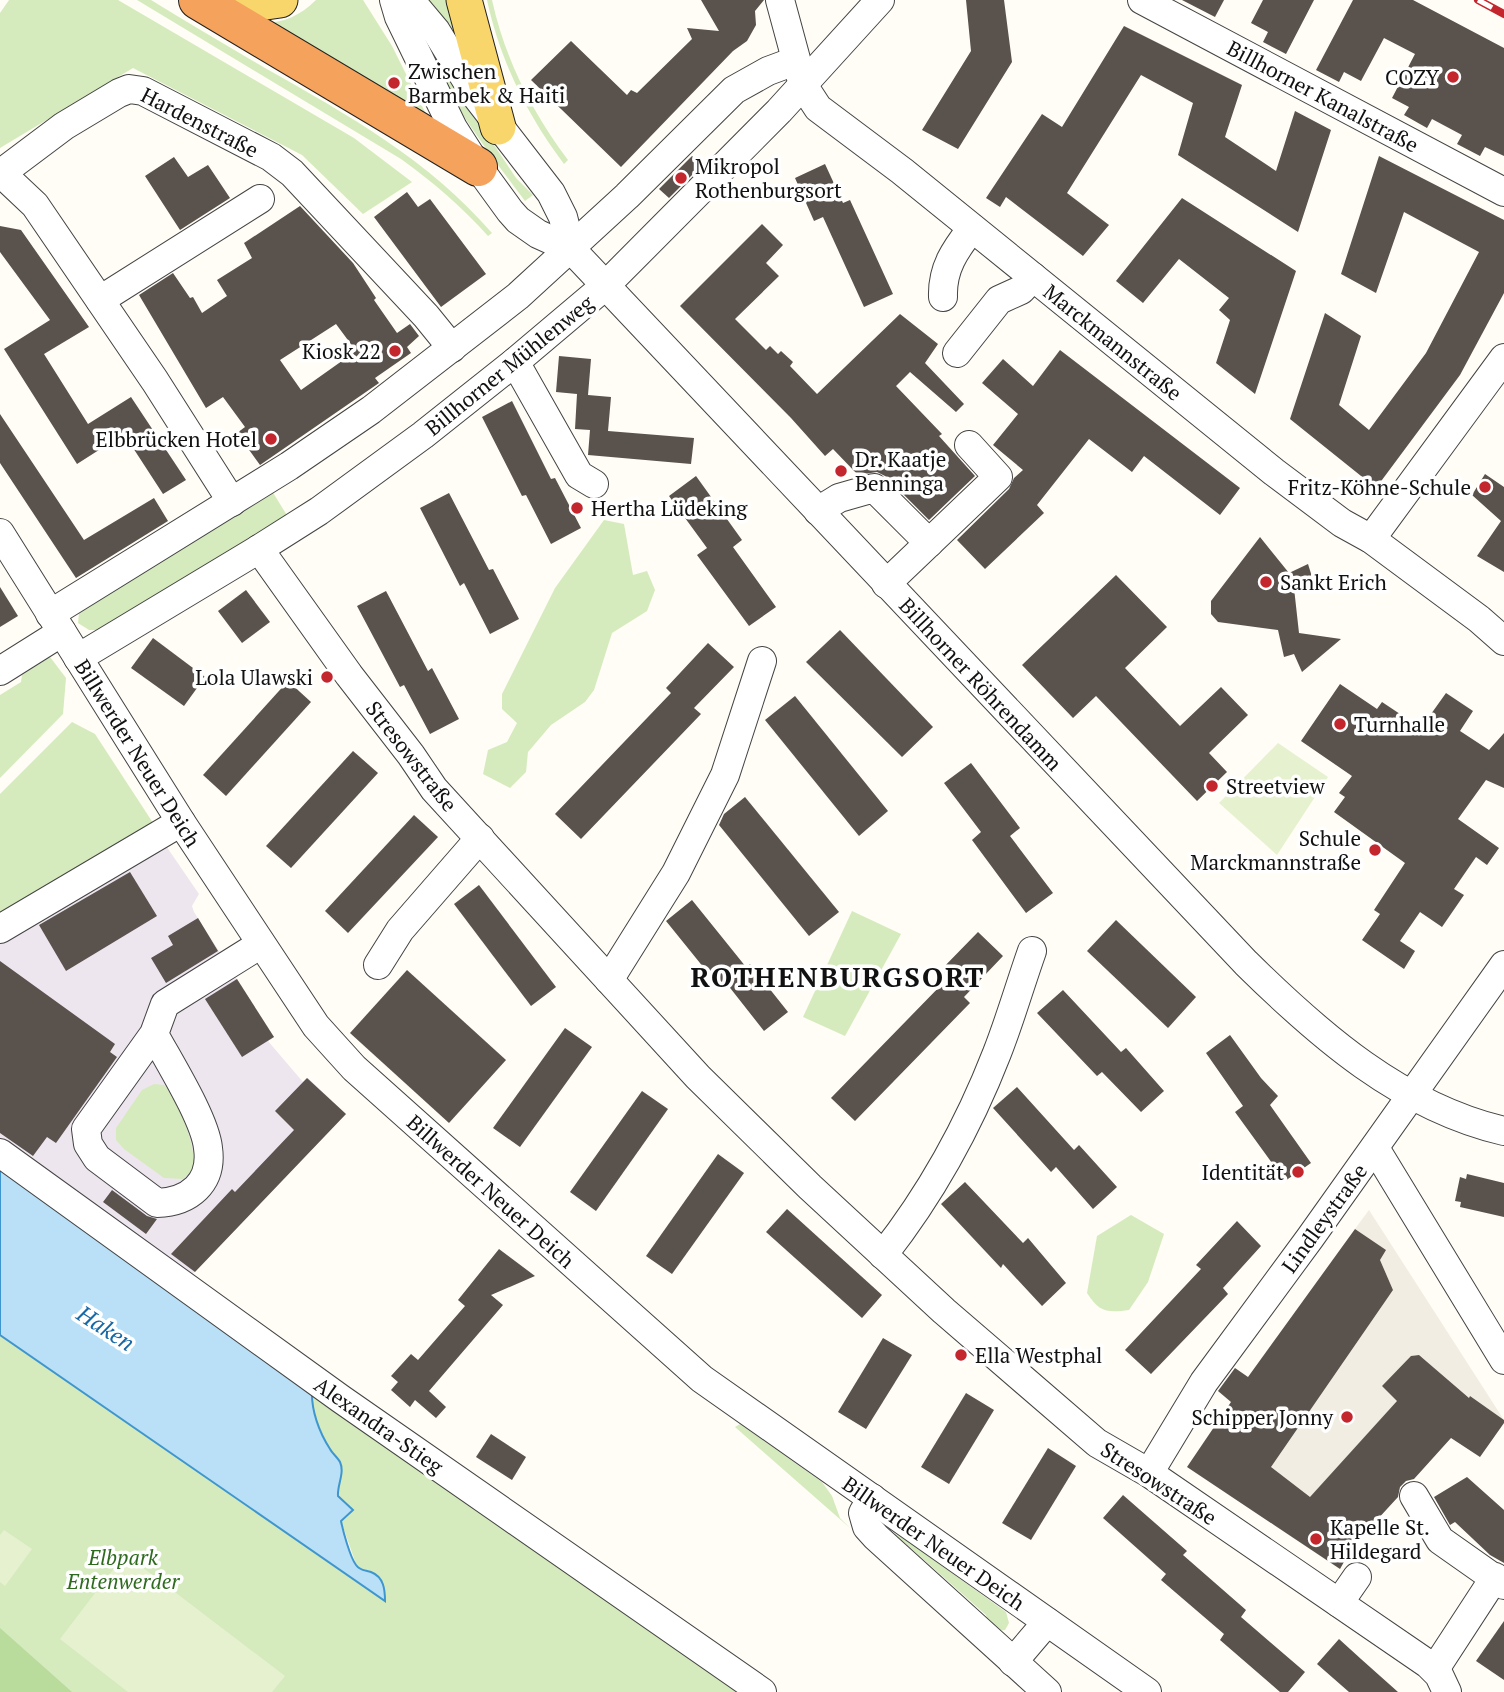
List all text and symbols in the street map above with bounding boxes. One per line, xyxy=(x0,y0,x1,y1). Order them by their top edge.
street label: Billhorner Kanalstraße xyxy=(1222,34,1424,158)
place label: Zwischen Barmbek & Haiti xyxy=(408,57,565,109)
place label: COZY xyxy=(1385,63,1439,91)
marker: COZY xyxy=(1445,69,1461,85)
marker: Zwischen Barmbek & Haiti xyxy=(386,75,402,91)
street label: Hardenstraße xyxy=(137,80,263,164)
place label: Mikropol Rothenburgsort xyxy=(695,152,842,204)
marker: Mikropol Rothenburgsort xyxy=(673,170,689,186)
street label: Marckmannstraße xyxy=(1038,277,1188,407)
street label: Billhorner Mühlenweg xyxy=(419,288,600,442)
place label: Kiosk 22 xyxy=(302,337,381,365)
marker: Kiosk 22 xyxy=(387,343,403,359)
place label: Elbbrücken Hotel xyxy=(96,425,257,453)
marker: Elbbrücken Hotel xyxy=(263,431,279,447)
place label: Dr. Kaatje Benninga xyxy=(855,445,946,497)
marker: Dr. Kaatje Benninga xyxy=(833,463,849,479)
place label: Fritz-Köhne-Schule xyxy=(1288,473,1471,501)
marker: Fritz-Köhne-Schule xyxy=(1477,479,1493,495)
place label: Hertha Lüdeking xyxy=(591,494,748,522)
marker: Hertha Lüdeking xyxy=(569,500,585,516)
place label: Sankt Erich xyxy=(1280,568,1387,596)
marker: Sankt Erich xyxy=(1258,574,1274,590)
street label: Billhorner Röhrendamm xyxy=(893,592,1069,776)
street label: Billwerder Neuer Deich xyxy=(69,654,207,852)
place label: Lola Ulawski xyxy=(195,663,313,691)
marker: Lola Ulawski xyxy=(319,669,335,685)
street label: Stresowstraße xyxy=(360,695,464,817)
place label: Turnhalle xyxy=(1354,710,1445,738)
marker: Turnhalle xyxy=(1332,716,1348,732)
place label: Streetview xyxy=(1226,772,1326,800)
marker: Streetview xyxy=(1204,778,1220,794)
place label: Schule Marckmannstraße xyxy=(1190,824,1361,876)
marker: Schule Marckmannstraße xyxy=(1367,842,1383,858)
district label: ROTHENBURGSORT xyxy=(690,958,986,995)
street label: Billwerder Neuer Deich xyxy=(401,1108,581,1274)
place label: Identität xyxy=(1202,1158,1284,1186)
street label: Lindleystraße xyxy=(1275,1158,1373,1278)
marker: Identität xyxy=(1290,1164,1306,1180)
water label: Haken xyxy=(70,1297,141,1358)
place label: Ella Westphal xyxy=(975,1341,1102,1369)
marker: Ella Westphal xyxy=(953,1347,969,1363)
street label: Alexandra-Stieg xyxy=(309,1370,450,1480)
place label: Schipper Jonny xyxy=(1191,1403,1333,1431)
marker: Schipper Jonny xyxy=(1339,1409,1355,1425)
street label: Stresowstraße xyxy=(1096,1435,1222,1531)
street label: Billwerder Neuer Deich xyxy=(837,1469,1031,1617)
place label: Kapelle St. Hildegard xyxy=(1330,1513,1430,1565)
marker: Kapelle St. Hildegard xyxy=(1308,1531,1324,1547)
park label: Elbpark Entenwerder xyxy=(66,1543,180,1595)

